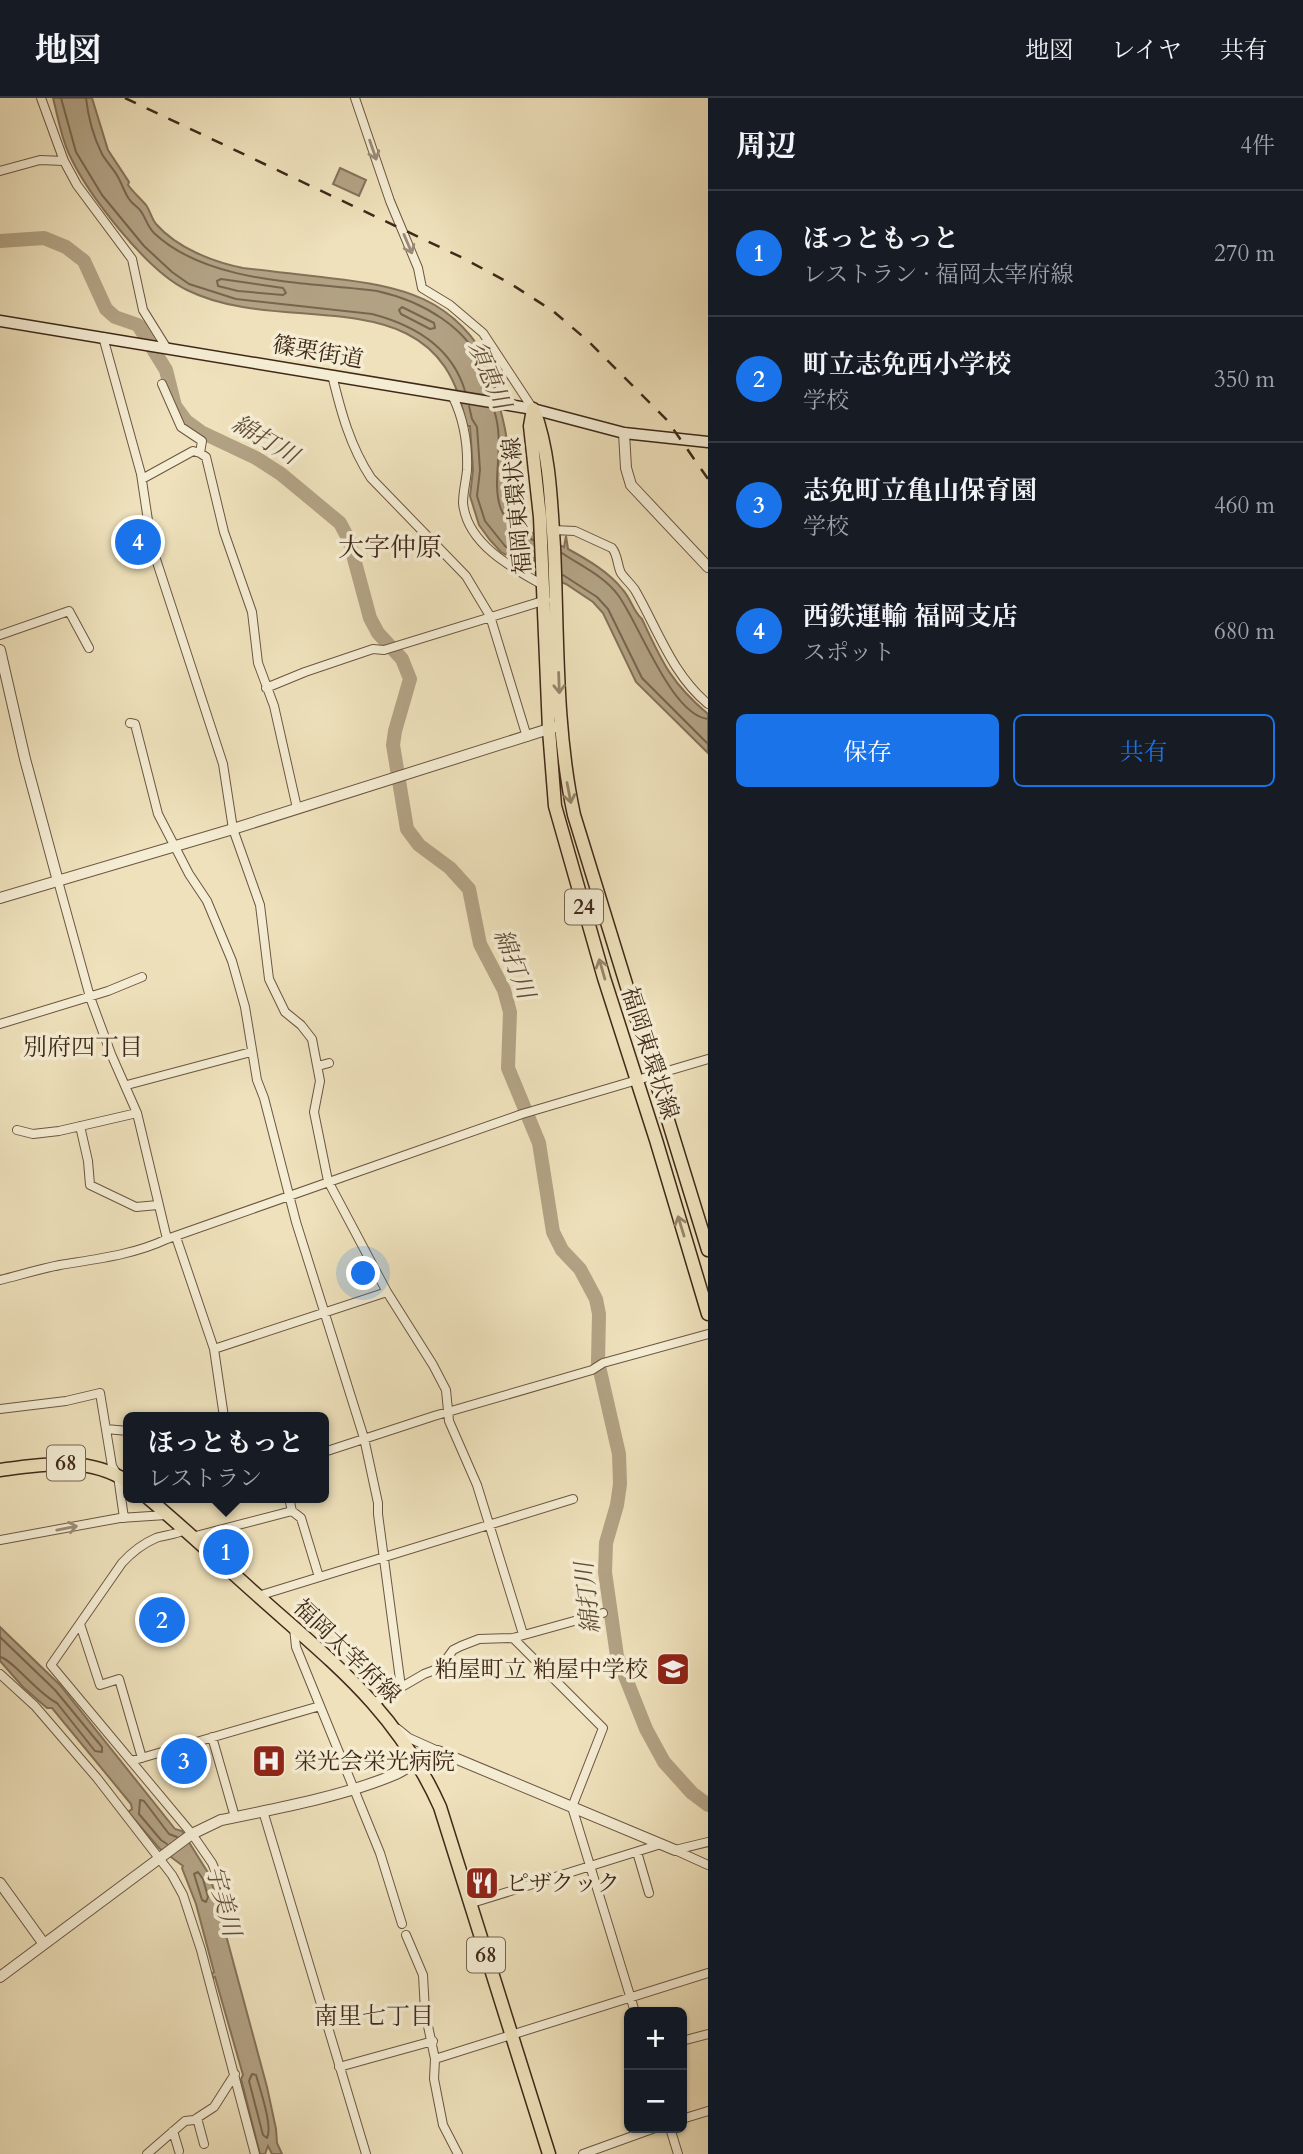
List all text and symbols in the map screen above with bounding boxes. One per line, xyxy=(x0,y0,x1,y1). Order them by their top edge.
text: 地図 xyxy=(35,28,101,73)
text: 地図 xyxy=(1025,34,1073,67)
text: レイヤ xyxy=(1111,34,1182,67)
text: 共有 xyxy=(1220,34,1268,67)
text: 周辺 xyxy=(736,126,796,167)
text: 4件 xyxy=(1240,130,1275,161)
one-way arrow xyxy=(368,138,380,160)
text: ほっともっと xyxy=(803,221,959,256)
one-way arrow xyxy=(402,233,415,254)
text: 1 xyxy=(753,238,765,269)
text: 270 m xyxy=(1214,238,1275,269)
text: レストラン · 福岡太宰府線 xyxy=(803,259,1074,290)
street label: 篠栗街道 xyxy=(270,329,366,375)
water label: 須恵川 xyxy=(460,335,519,417)
text: 町立志免西小学校 xyxy=(803,347,1011,382)
text: 2 xyxy=(753,364,765,395)
text: 350 m xyxy=(1214,364,1275,395)
text: 学校 xyxy=(803,385,849,416)
water label: 綿打川 xyxy=(226,407,307,474)
street label: 福岡東環状線 xyxy=(496,436,538,576)
text: 志免町立亀山保育園 xyxy=(803,473,1037,508)
text: 3 xyxy=(753,490,765,521)
text: 460 m xyxy=(1214,490,1275,521)
text: 学校 xyxy=(803,511,849,542)
pin: 4 xyxy=(115,516,161,568)
district label: 大字仲原 xyxy=(338,530,442,565)
text: 西鉄運輸 福岡支店 xyxy=(803,599,1018,634)
text: 4 xyxy=(753,616,765,647)
text: 680 m xyxy=(1214,616,1275,647)
text: スポット xyxy=(803,637,895,668)
one-way arrow xyxy=(552,671,565,694)
button: 保存 xyxy=(736,714,999,787)
button: 共有 xyxy=(1013,714,1275,787)
one-way arrow xyxy=(563,781,577,804)
road number: 24 xyxy=(565,890,603,924)
water label: 綿打川 xyxy=(486,924,543,1006)
one-way arrow xyxy=(595,958,608,981)
street label: 福岡東環状線 xyxy=(614,983,686,1123)
district label: 別府四丁目 xyxy=(23,1031,143,1064)
one-way arrow xyxy=(673,1215,686,1237)
your location xyxy=(346,1256,380,1290)
popup xyxy=(123,1412,329,1503)
text: ほっともっと xyxy=(148,1425,304,1460)
road number: 68 xyxy=(47,1446,85,1480)
text: レストラン xyxy=(148,1463,262,1494)
one-way arrow xyxy=(55,1521,78,1535)
pin: 1 xyxy=(203,1526,249,1578)
water label: 綿打川 xyxy=(568,1557,608,1636)
street label: 福岡太宰府線 xyxy=(287,1592,407,1710)
pin: 2 xyxy=(139,1594,185,1646)
school or university icon: 粕屋町立 粕屋中学校 xyxy=(654,1650,692,1688)
place label: 粕屋町立 粕屋中学校 xyxy=(435,1654,648,1685)
pin: 3 xyxy=(161,1735,207,1787)
hospital icon: 栄光会栄光病院 xyxy=(250,1742,288,1780)
place label: 栄光会栄光病院 xyxy=(294,1746,455,1777)
water label: 宇美川 xyxy=(198,1862,249,1943)
restaurant icon: ピザクック xyxy=(463,1864,501,1902)
place label: ピザクック xyxy=(506,1868,620,1899)
road number: 68 xyxy=(467,1938,505,1972)
district label: 南里七丁目 xyxy=(314,2000,434,2033)
map controls xyxy=(624,2007,687,2133)
button: + xyxy=(624,2007,687,2070)
button: − xyxy=(624,2070,687,2133)

